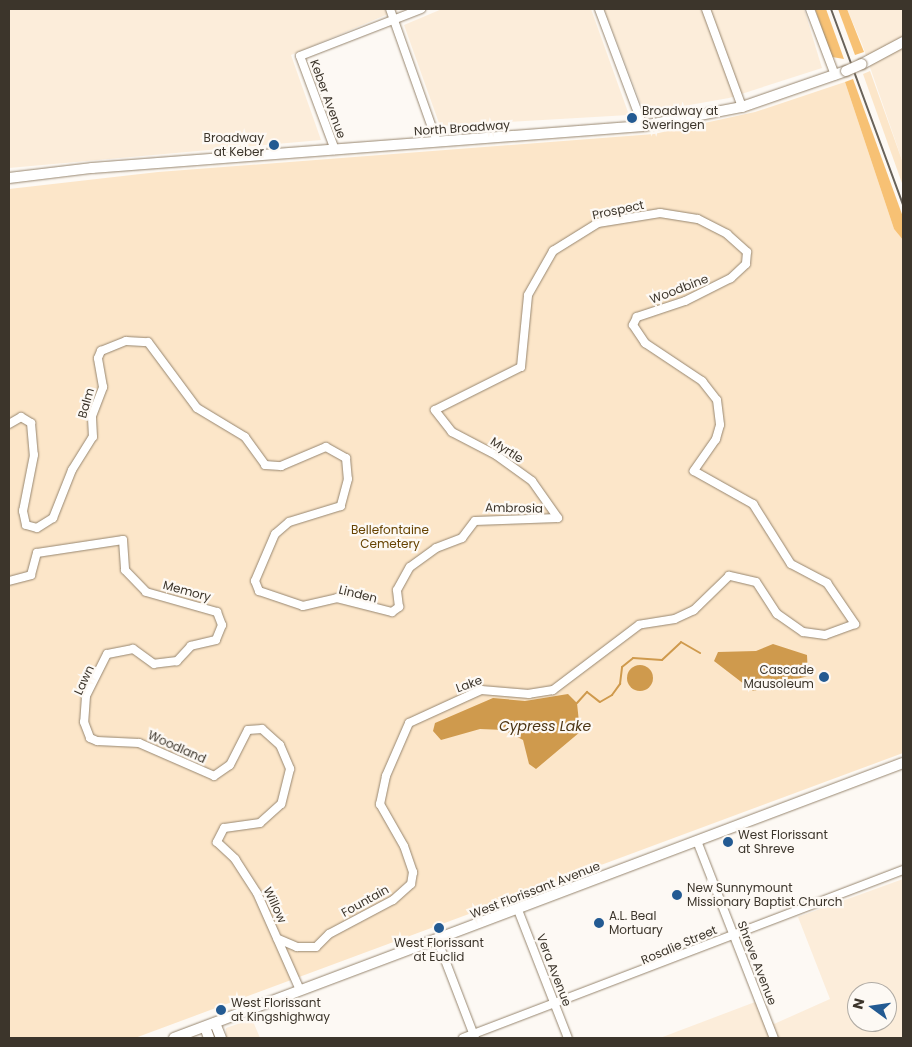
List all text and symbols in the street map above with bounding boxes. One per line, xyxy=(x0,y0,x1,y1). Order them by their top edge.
street label: Keber Avenue xyxy=(307,58,349,140)
place label: Broadway at Sweringen xyxy=(642,104,718,132)
marker: Broadway at Sweringen xyxy=(626,112,638,124)
street label: North Broadway xyxy=(413,117,511,139)
place label: Broadway at Keber xyxy=(204,131,264,159)
marker: Broadway at Keber xyxy=(268,139,280,151)
street label: Prospect xyxy=(591,197,645,223)
street label: Woodbine xyxy=(648,271,710,307)
street label: Balm xyxy=(75,386,97,420)
street label: Myrtle xyxy=(488,434,526,466)
street label: Ambrosia xyxy=(485,500,543,516)
park label: Bellefontaine Cemetery xyxy=(351,523,429,551)
street label: Memory xyxy=(161,578,213,604)
street label: Linden xyxy=(337,582,379,606)
street label: Lawn xyxy=(71,663,97,697)
place label: Cascade Mausoleum xyxy=(744,663,814,691)
marker: Cascade Mausoleum xyxy=(818,671,830,683)
street label: Lake xyxy=(454,673,484,695)
water label: Cypress Lake xyxy=(499,718,591,734)
street label: Woodland xyxy=(146,728,208,766)
place label: West Florissant at Shreve xyxy=(738,828,828,856)
marker: West Florissant at Shreve xyxy=(722,836,734,848)
street label: West Florissant Avenue xyxy=(468,859,602,921)
place label: New Sunnymount Missionary Baptist Church xyxy=(687,881,842,909)
street label: Fountain xyxy=(339,882,391,920)
street label: Willow xyxy=(260,885,290,925)
marker: New Sunnymount Missionary Baptist Church xyxy=(671,889,683,901)
place label: A.L. Beal Mortuary xyxy=(609,909,663,937)
marker: A.L. Beal Mortuary xyxy=(593,917,605,929)
street label: Shreve Avenue xyxy=(734,919,780,1007)
marker: West Florissant at Euclid xyxy=(433,922,445,934)
street label: Rosalie Street xyxy=(639,923,719,967)
street label: Vera Avenue xyxy=(534,932,574,1008)
place label: West Florissant at Euclid xyxy=(394,936,484,964)
north arrow xyxy=(847,982,897,1032)
place label: West Florissant at Kingshighway xyxy=(231,996,330,1024)
text: N xyxy=(847,996,869,1011)
marker: West Florissant at Kingshighway xyxy=(215,1004,227,1016)

